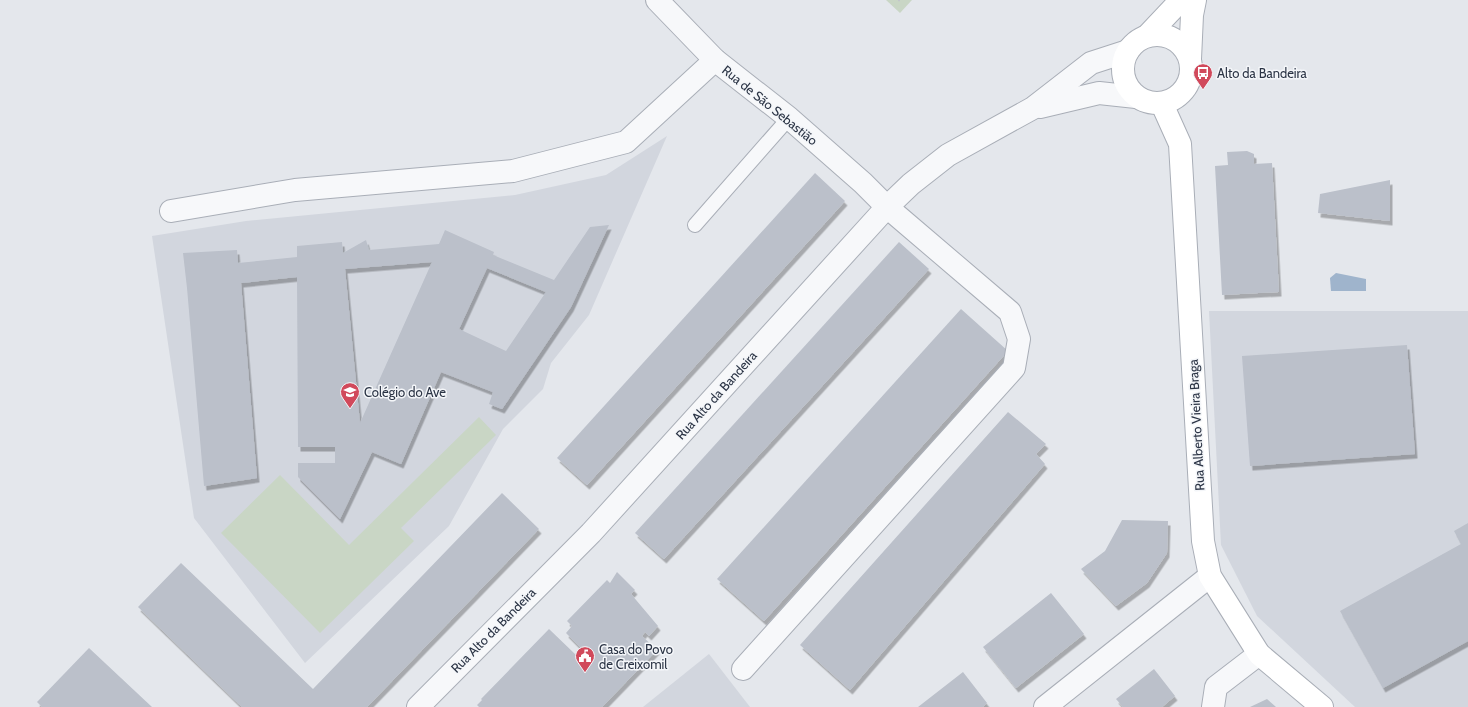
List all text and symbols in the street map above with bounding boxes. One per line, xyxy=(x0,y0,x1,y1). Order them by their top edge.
street label: Rua de São Sebastião xyxy=(719,62,821,148)
bus stop icon: Alto da Bandeira xyxy=(1192,62,1214,90)
place label: Alto da Bandeira xyxy=(1217,65,1308,81)
street label: Rua Alto da Bandeira xyxy=(672,347,760,443)
street label: Rua Alberto Vieira Braga xyxy=(1185,358,1207,491)
school or university icon: Colégio do Ave xyxy=(339,381,361,409)
place label: Colégio do Ave xyxy=(364,384,446,400)
street label: Rua Alto da Bandeira xyxy=(447,584,539,676)
place label: Casa do Povo de Creixomil xyxy=(599,641,673,672)
public building icon: Casa do Povo de Creixomil xyxy=(574,645,596,673)

